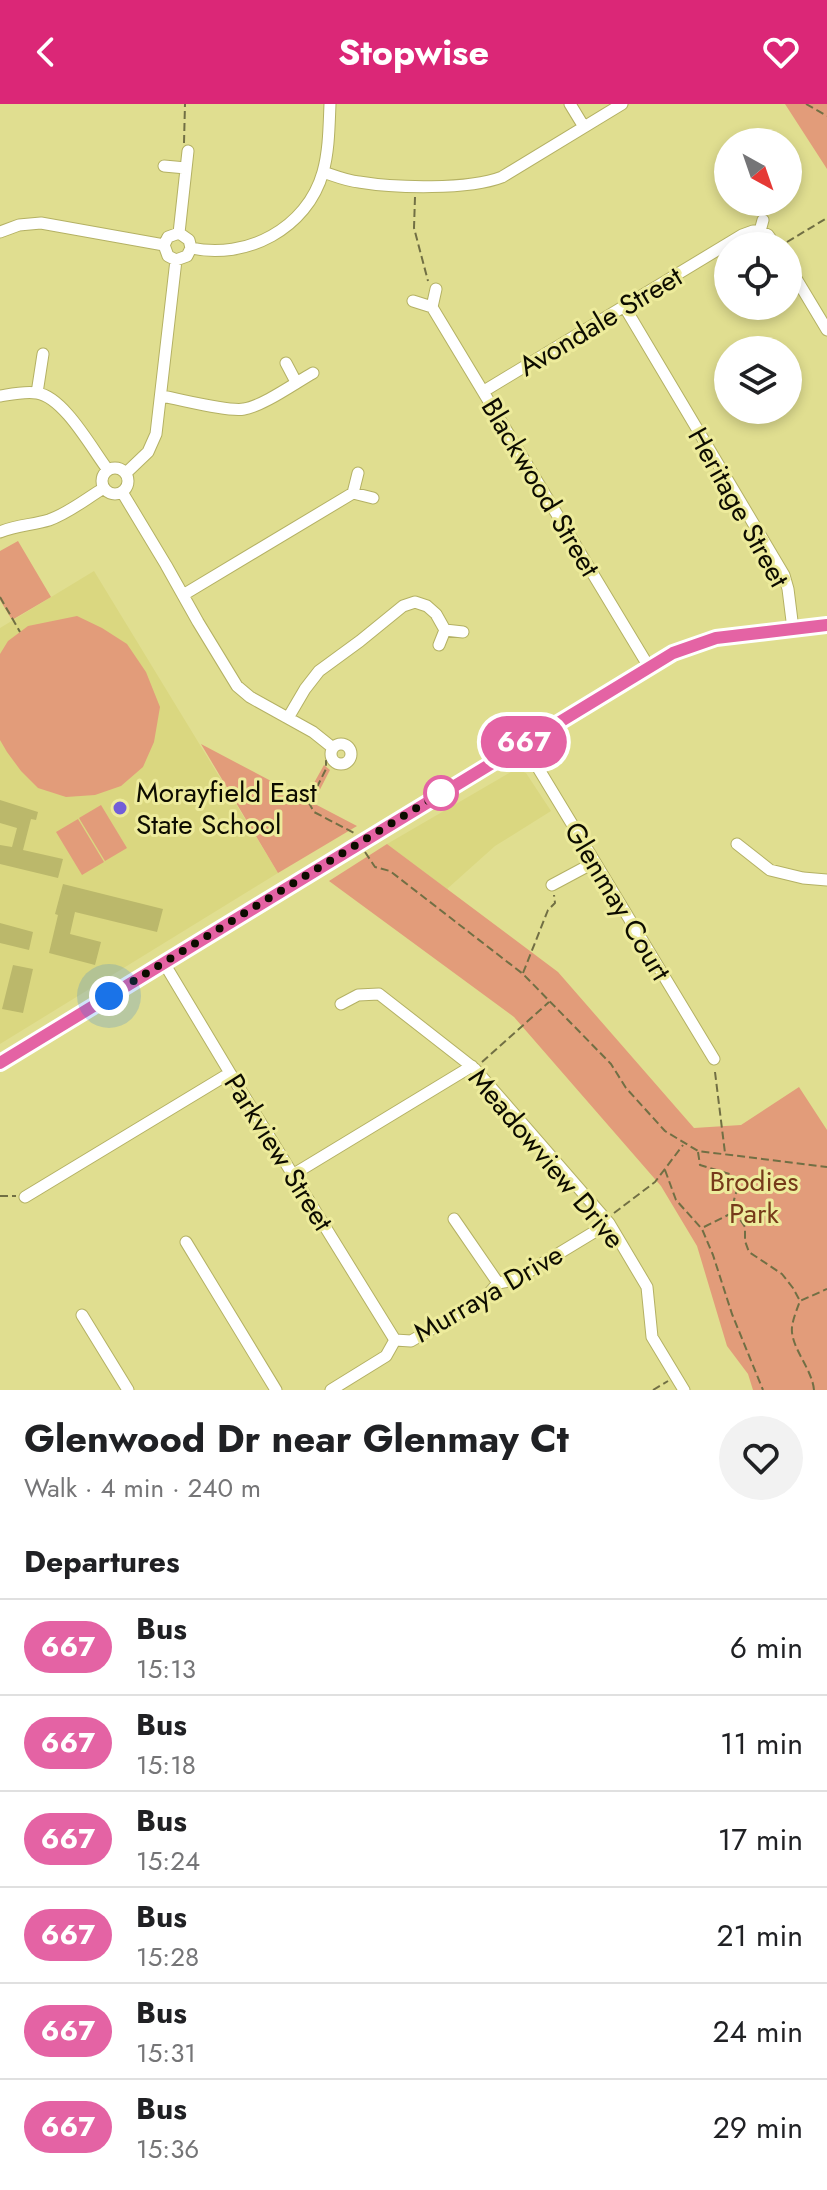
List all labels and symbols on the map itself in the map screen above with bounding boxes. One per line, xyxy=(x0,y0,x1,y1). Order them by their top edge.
north arrow xyxy=(714,128,802,216)
street label: Avondale Street xyxy=(511,256,690,387)
street label: Blackwood Street xyxy=(471,390,610,585)
street label: Heritage Street xyxy=(678,420,800,595)
line badge: 667 xyxy=(478,716,570,768)
place label: Morayfield East State School xyxy=(136,772,317,845)
unlabelled marker xyxy=(424,776,458,810)
marker: Morayfield East State School xyxy=(111,799,129,817)
street label: Glenmay Court xyxy=(554,814,681,989)
your location xyxy=(89,976,129,1016)
street label: Meadowview Drive xyxy=(459,1059,634,1258)
street label: Parkview Street xyxy=(214,1066,343,1239)
park label: Brodies Park xyxy=(709,1161,799,1234)
street label: Murraya Drive xyxy=(406,1234,571,1353)

